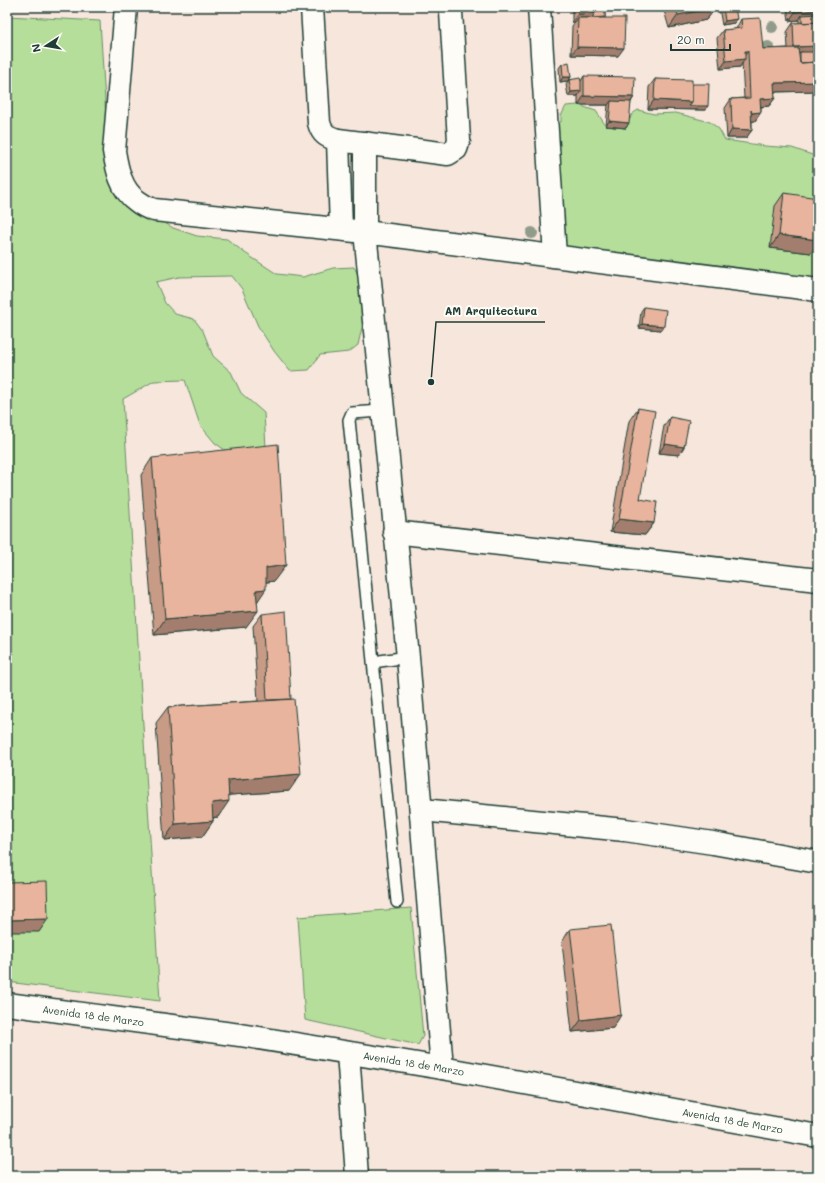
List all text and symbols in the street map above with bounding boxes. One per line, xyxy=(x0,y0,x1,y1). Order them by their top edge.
north arrow xyxy=(26,26,66,66)
scale bar xyxy=(671,26,730,52)
text: 20 m xyxy=(677,31,705,47)
text: N xyxy=(28,43,44,54)
callout: AM Arquitectura xyxy=(436,299,545,322)
text: AM Arquitectura xyxy=(445,303,538,318)
street label: Avenida 18 de Marzo xyxy=(42,1002,145,1029)
street label: Avenida 18 de Marzo xyxy=(362,1048,465,1079)
street label: Avenida 18 de Marzo xyxy=(681,1105,784,1137)

